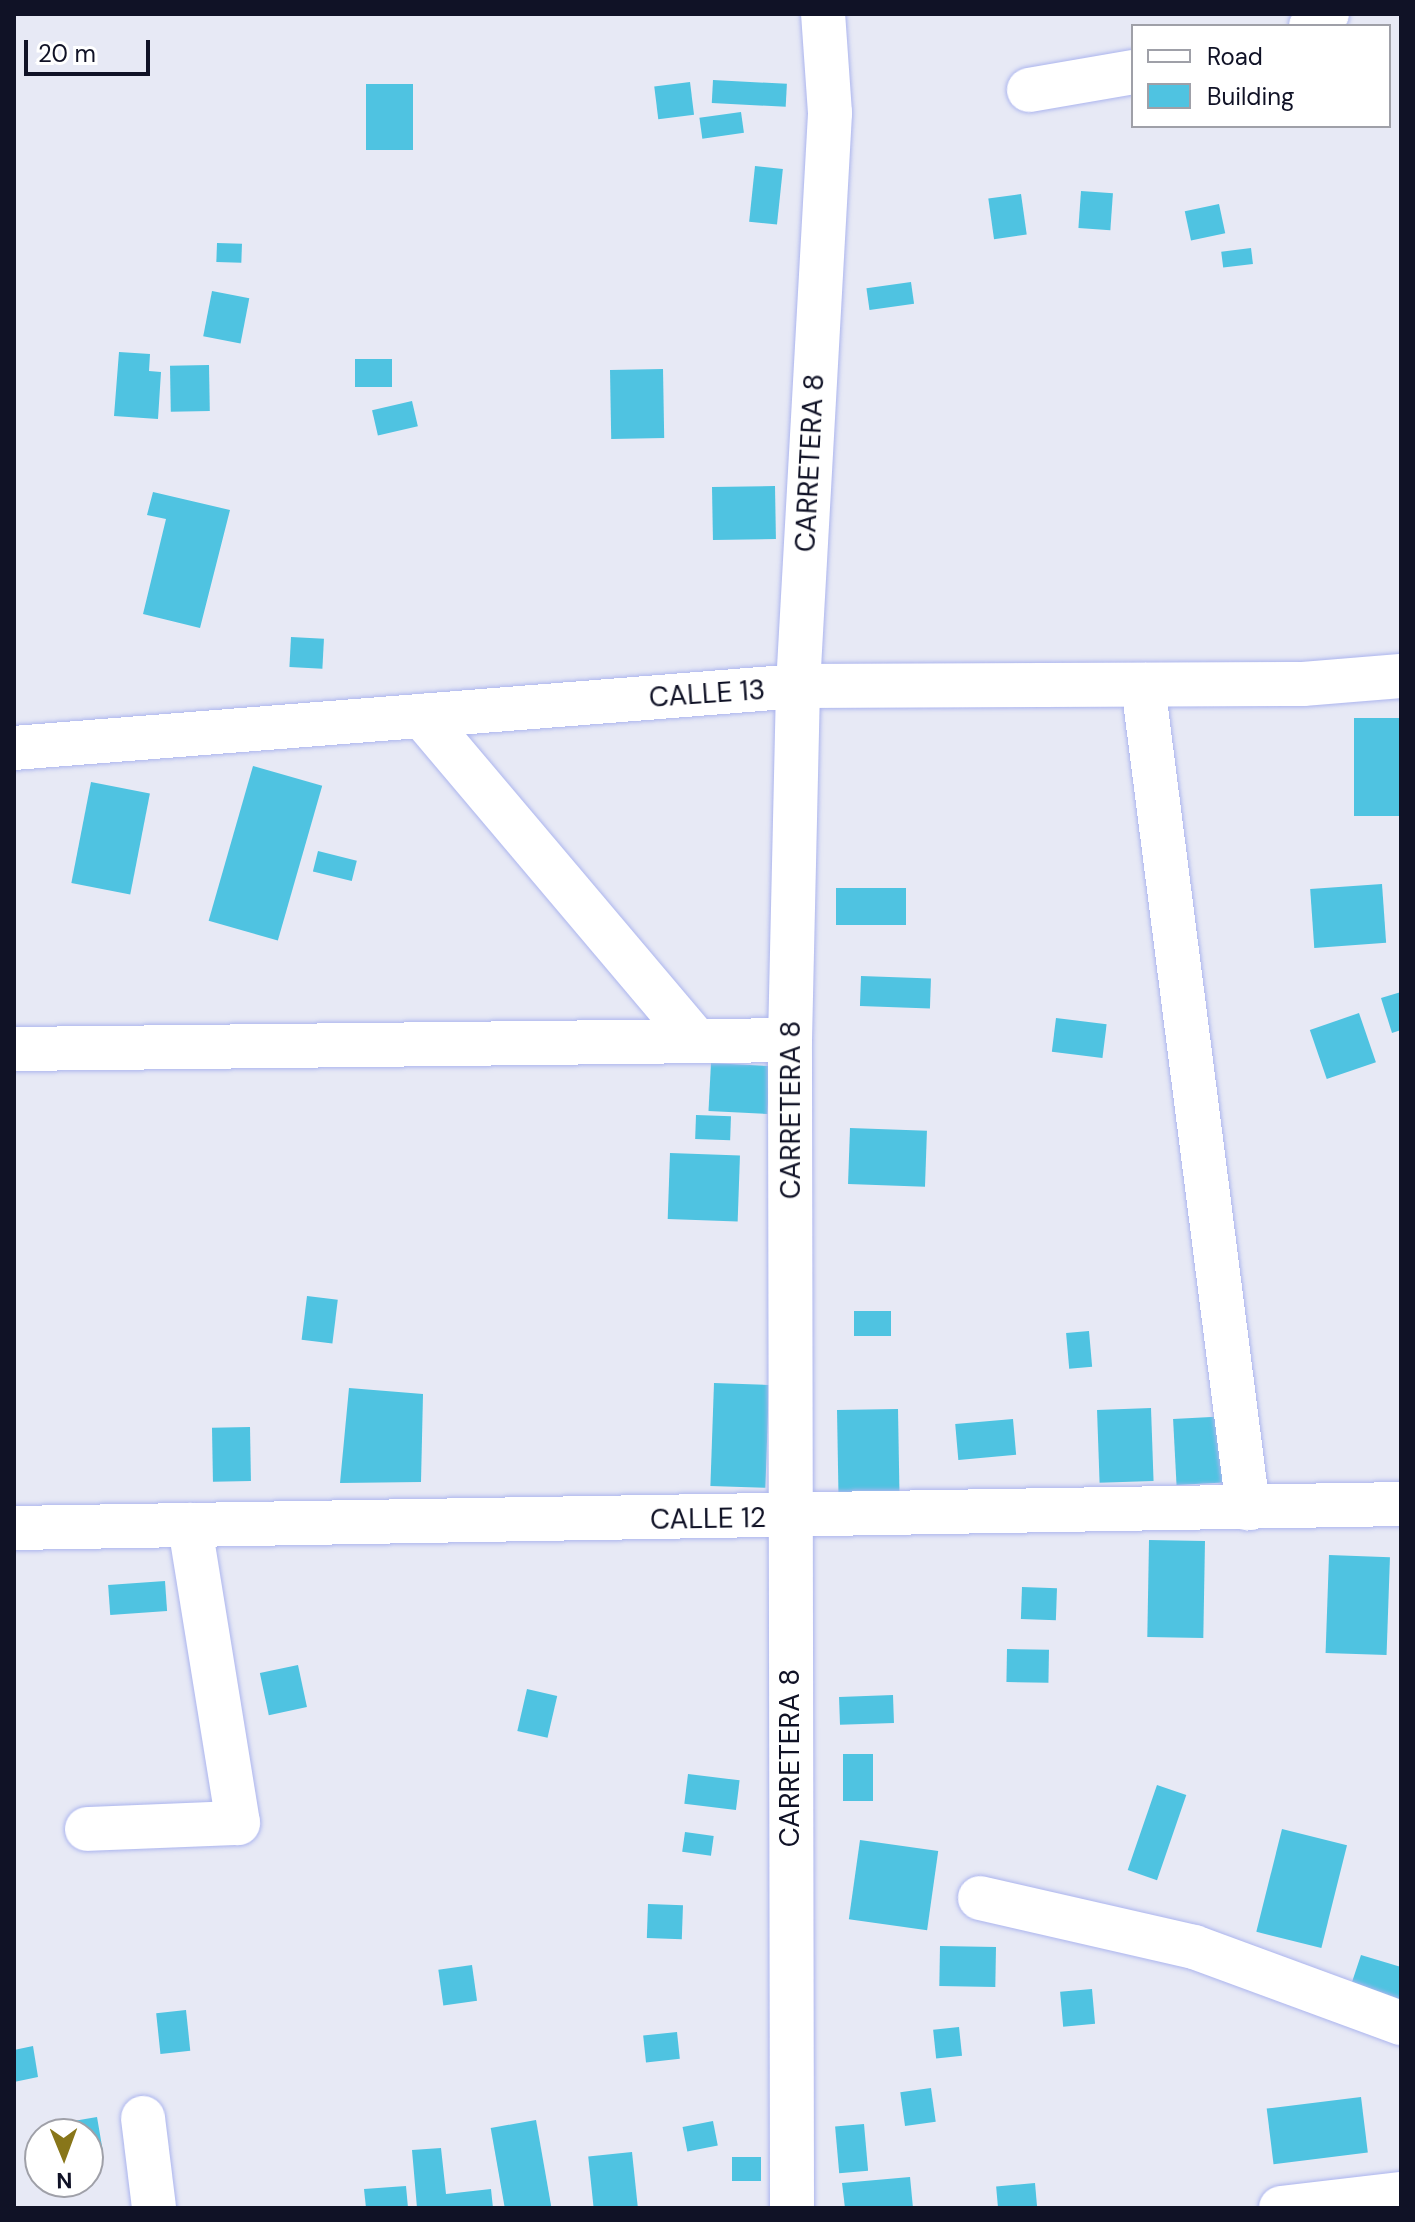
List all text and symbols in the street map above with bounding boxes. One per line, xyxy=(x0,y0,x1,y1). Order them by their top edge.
scale bar xyxy=(28,24,154,74)
legend xyxy=(1131,24,1391,128)
text: 20 m xyxy=(38,38,96,69)
text: Road xyxy=(1207,41,1263,72)
text: Building xyxy=(1207,81,1294,112)
street label: CARRETERA 8 xyxy=(789,373,831,553)
street label: CALLE 13 xyxy=(648,673,766,715)
street label: CARRETERA 8 xyxy=(774,1021,808,1199)
street label: CALLE 12 xyxy=(650,1501,766,1537)
street label: CARRETERA 8 xyxy=(773,1669,807,1847)
north arrow xyxy=(24,2118,104,2198)
text: N xyxy=(56,2166,73,2195)

